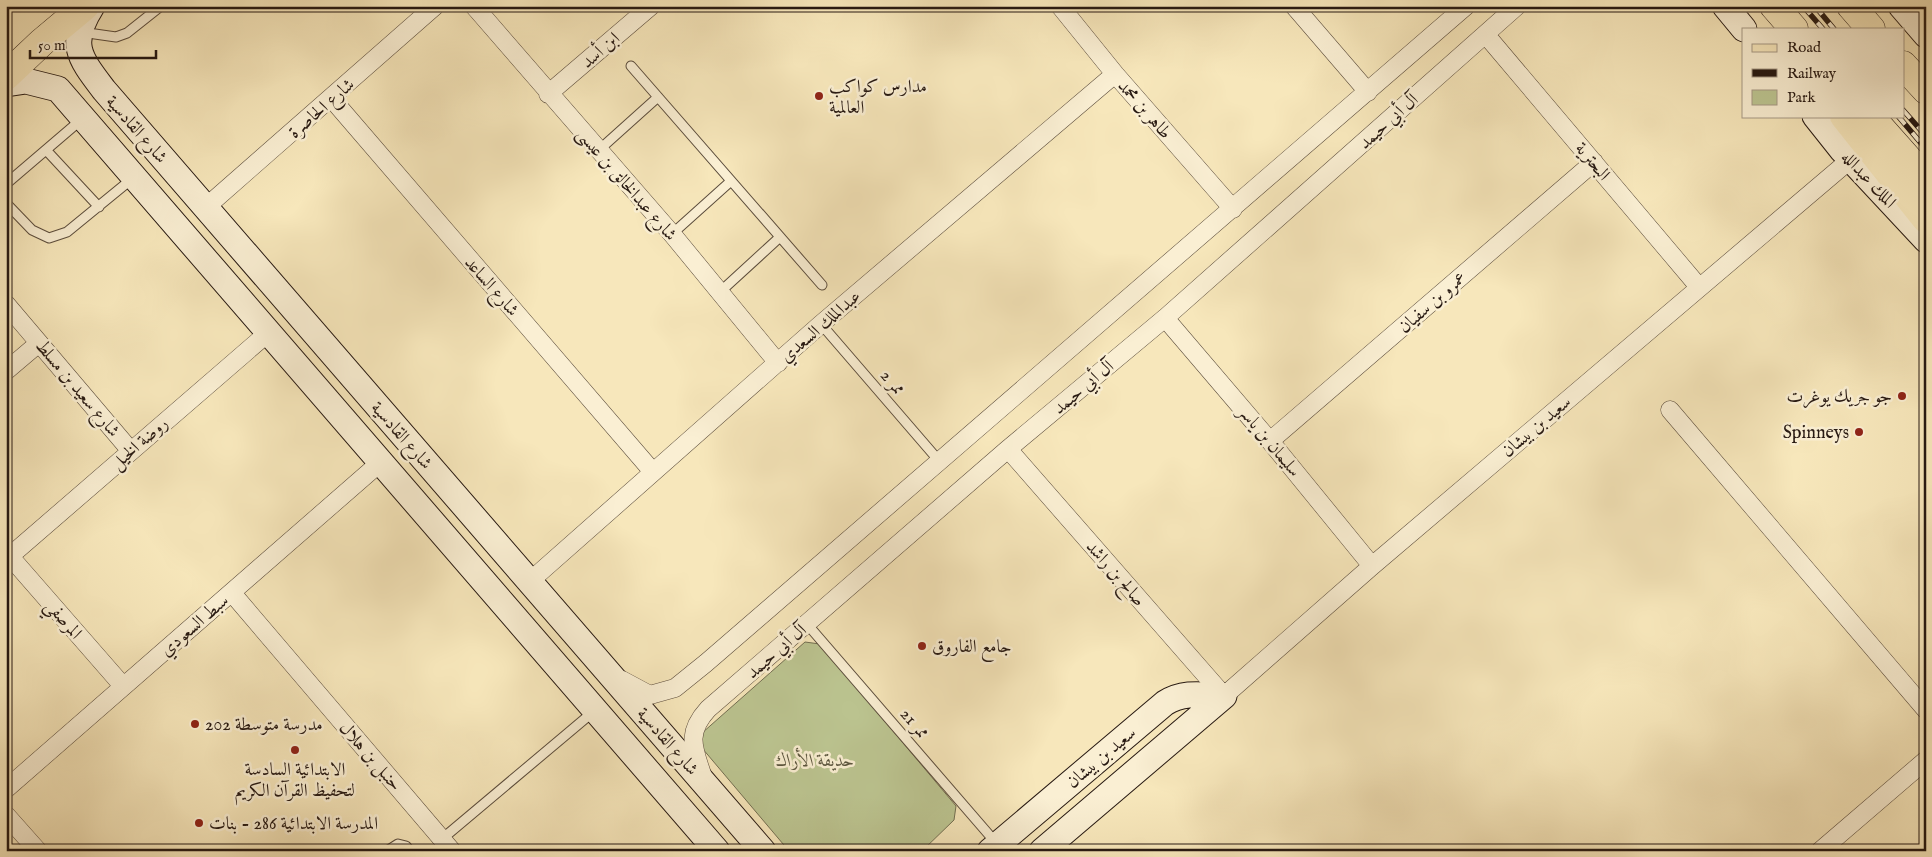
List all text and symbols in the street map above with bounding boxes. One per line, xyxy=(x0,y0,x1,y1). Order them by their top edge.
street label: ابن أسد xyxy=(575,26,625,74)
scale bar xyxy=(30,28,156,60)
legend xyxy=(1742,28,1904,118)
text: 50 m xyxy=(38,36,66,55)
text: Road xyxy=(1787,38,1822,57)
text: Railway xyxy=(1787,64,1837,83)
street label: شارع الحاصرة xyxy=(284,74,361,146)
street label: طاهر بن محمد xyxy=(1112,75,1176,145)
place label: مدارس كواكب العالمية xyxy=(829,76,927,120)
street label: آل أبي حيمد xyxy=(1352,86,1427,157)
text: Park xyxy=(1787,88,1817,107)
marker: مدارس كواكب العالمية xyxy=(813,90,825,102)
street label: شارع القادسية xyxy=(99,91,172,170)
street label: شارع عبدالخالق بن عيسى xyxy=(569,124,681,248)
street label: البحترية xyxy=(1569,138,1615,186)
street label: الملك عبدالله xyxy=(1835,146,1901,214)
street label: شارع الساعد xyxy=(457,252,523,323)
street label: عمرو بن سفيان xyxy=(1394,267,1472,339)
street label: عبدالملك السعدي xyxy=(776,286,868,370)
street label: شارع سعيد بن مسلط xyxy=(28,335,124,444)
street label: آل أبي حيمد xyxy=(1047,352,1122,422)
street label: ممر 2 xyxy=(874,365,909,401)
place label: جو جريك يوغرت xyxy=(1787,386,1892,409)
marker: جو جريك يوغرت xyxy=(1896,390,1908,402)
street label: سعيد بن بيشان xyxy=(1497,391,1577,463)
street label: شارع القادسية xyxy=(364,397,437,476)
street label: سليمان بن ياسر xyxy=(1231,400,1305,482)
street label: روضة الخيل xyxy=(106,413,174,475)
place label: Spinneys xyxy=(1783,422,1849,445)
marker: Spinneys xyxy=(1853,426,1865,438)
street label: صالح بن راشد xyxy=(1078,536,1150,614)
street label: سبط السعودي xyxy=(156,590,236,664)
street label: المرصفي xyxy=(36,595,86,648)
street label: آل أبي حيمد xyxy=(740,616,815,686)
place label: جامع الفاروق xyxy=(932,636,1012,662)
marker: جامع الفاروق xyxy=(916,640,928,652)
street label: شارع القادسية xyxy=(630,703,703,782)
street label: ممر 21 xyxy=(894,704,934,744)
place label: مدرسة متوسطة 202 xyxy=(205,714,323,737)
street label: حنبل بن هلال xyxy=(333,717,406,797)
marker: مدرسة متوسطة 202 xyxy=(189,718,201,730)
street label: سعيد بن بيشان xyxy=(1062,722,1142,794)
marker: الابتدائية السادسة لتحفيظ القرآن الكريم xyxy=(289,744,301,756)
park label: حديقة الأراك xyxy=(776,747,854,773)
place label: الابتدائية السادسة لتحفيظ القرآن الكريم xyxy=(235,759,355,806)
place label: المدرسة الابتدائية 286 - بنات xyxy=(209,813,378,836)
marker: المدرسة الابتدائية 286 - بنات xyxy=(193,817,205,829)

